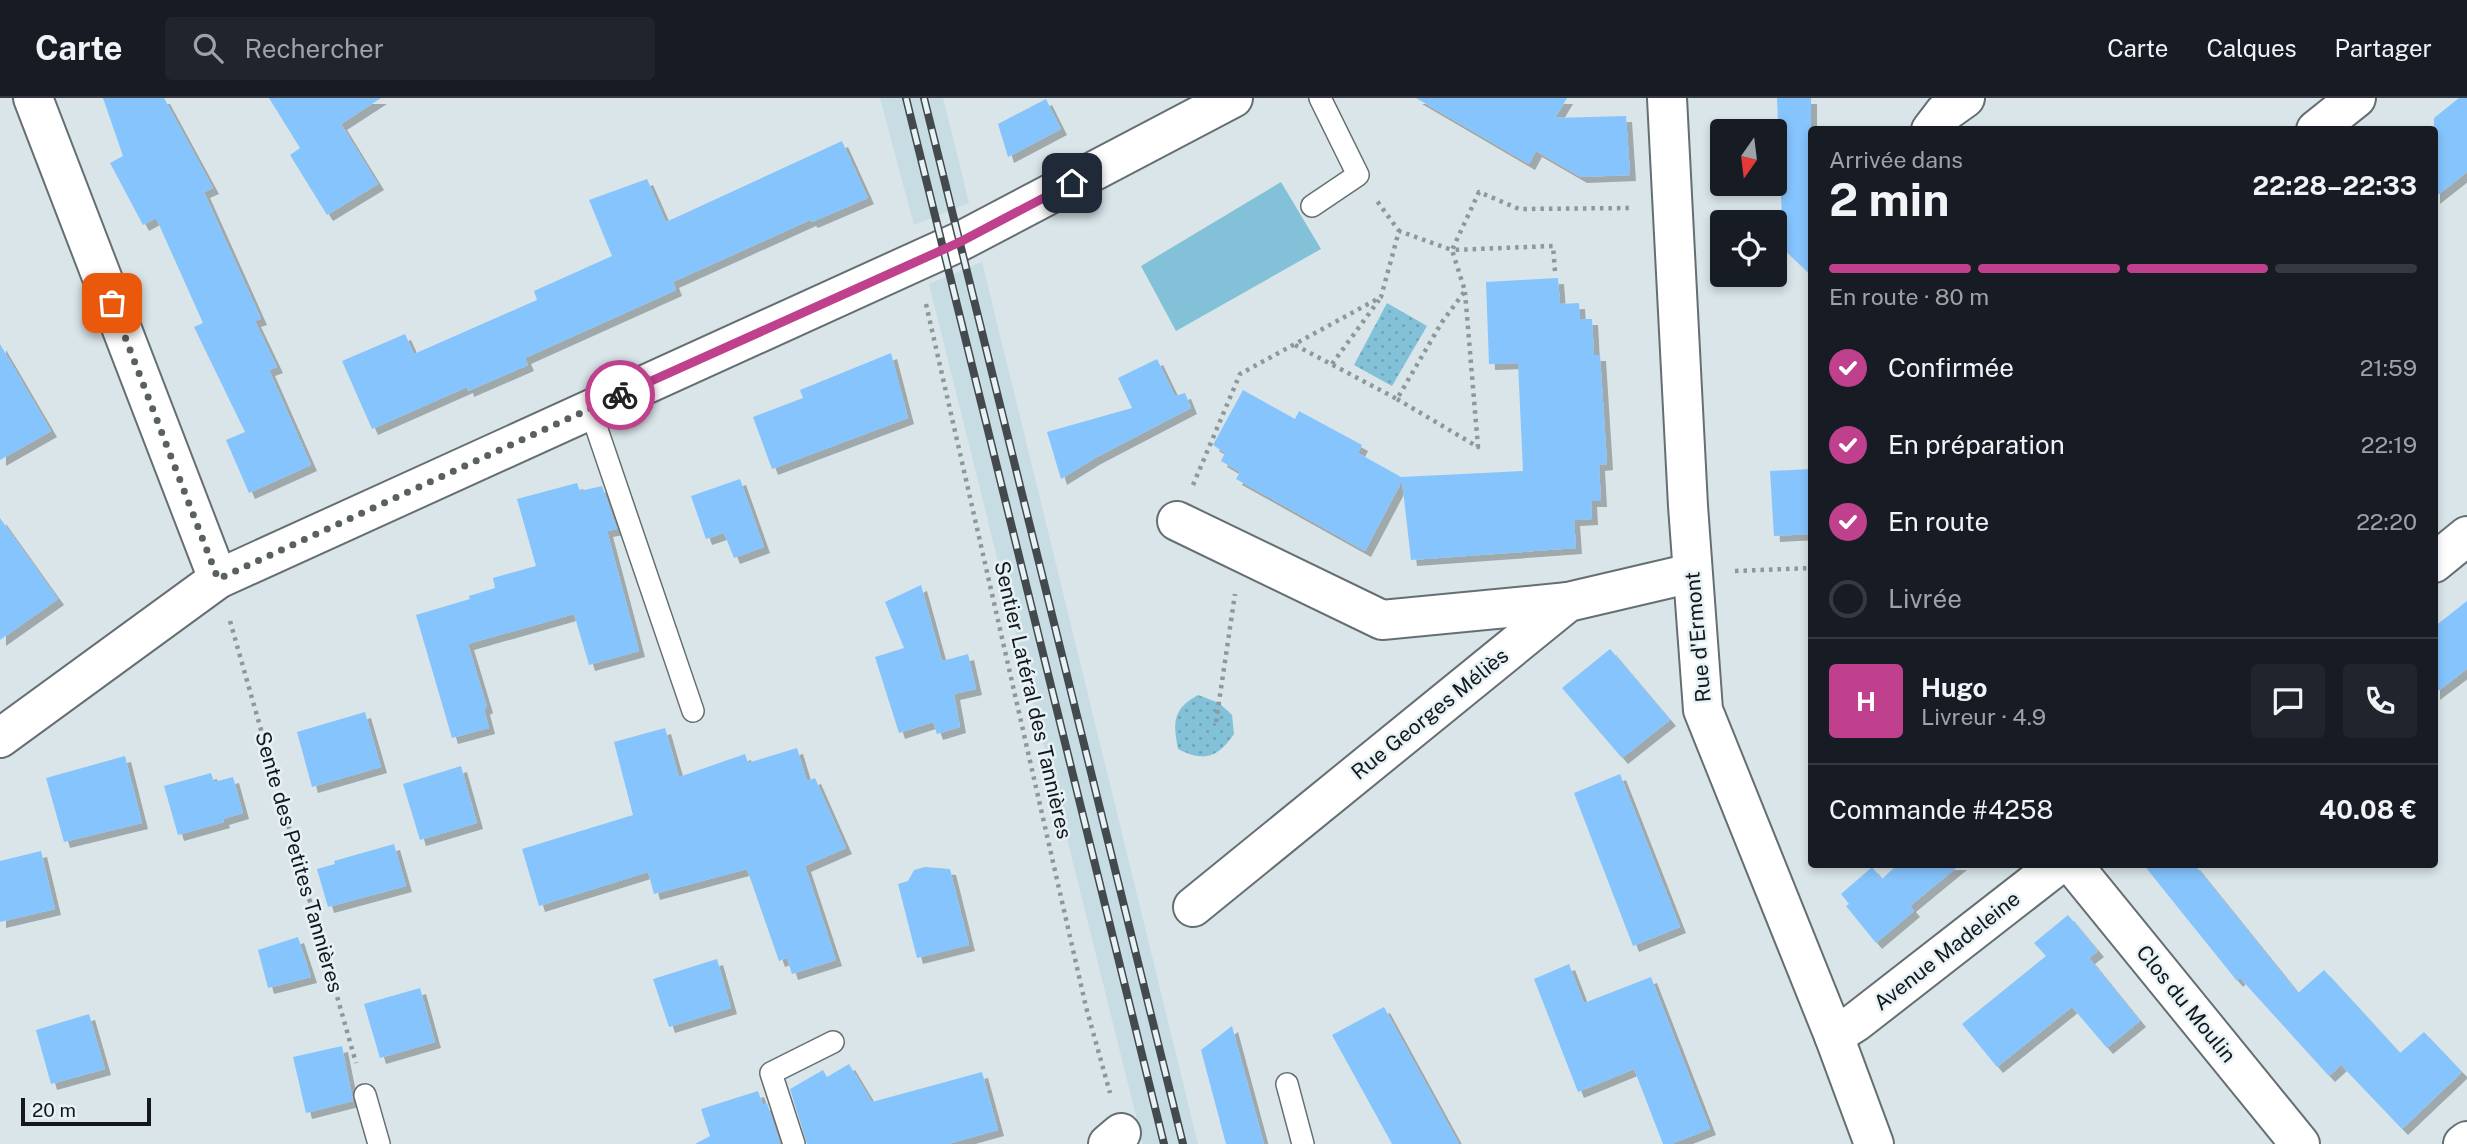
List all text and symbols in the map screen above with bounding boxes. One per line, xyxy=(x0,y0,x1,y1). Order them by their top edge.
search box xyxy=(165,17,655,80)
text: Carte xyxy=(35,29,123,67)
icon: search xyxy=(189,29,227,67)
text: Rechercher xyxy=(245,33,384,64)
text: Carte xyxy=(2107,34,2168,62)
text: Calques xyxy=(2206,34,2297,62)
text: Partager xyxy=(2335,34,2432,62)
north arrow xyxy=(1710,119,1787,196)
map controls xyxy=(1710,119,1787,287)
text: Arrivée dans xyxy=(1829,146,1963,173)
pin xyxy=(1042,153,1102,213)
icon: home xyxy=(1053,164,1091,202)
text: 22:28–22:33 xyxy=(2253,170,2417,201)
text: 2 min xyxy=(1829,172,1949,226)
button: locate xyxy=(1710,210,1787,287)
pin xyxy=(82,273,142,333)
text: En route · 80 m xyxy=(1829,283,1989,310)
icon: bag xyxy=(93,284,131,322)
icon: check xyxy=(1829,349,1867,387)
text: Confirmée xyxy=(1888,352,2014,383)
text: 21:59 xyxy=(2360,354,2417,381)
courier xyxy=(585,360,655,430)
icon: bike xyxy=(601,376,639,414)
icon: check xyxy=(1829,426,1867,464)
text: En préparation xyxy=(1888,429,2065,460)
text: 22:19 xyxy=(2361,431,2417,458)
icon: check xyxy=(1829,503,1867,541)
text: En route xyxy=(1888,506,1989,537)
text: 22:20 xyxy=(2356,508,2417,535)
street label: Sentier Latéral des Tannières xyxy=(989,559,1078,841)
street label: Rue d'Ermont xyxy=(1679,571,1716,703)
text: Livrée xyxy=(1888,583,1962,614)
street label: Rue Georges Méliès xyxy=(1346,643,1513,785)
button: chat xyxy=(2251,664,2325,738)
button: phone xyxy=(2343,664,2417,738)
text: Hugo xyxy=(1921,672,1987,703)
text: H xyxy=(1856,686,1876,717)
text: Livreur · 4.9 xyxy=(1921,703,2046,730)
street label: Sente des Petites Tannières xyxy=(250,729,349,995)
text: Commande #4258 xyxy=(1829,794,2053,825)
text: 40.08 € xyxy=(2319,794,2417,825)
street label: Avenue Madeleine xyxy=(1869,886,2025,1015)
street label: Clos du Moulin xyxy=(2131,940,2241,1067)
scale bar xyxy=(21,1095,150,1127)
text: 20 m xyxy=(32,1099,76,1121)

